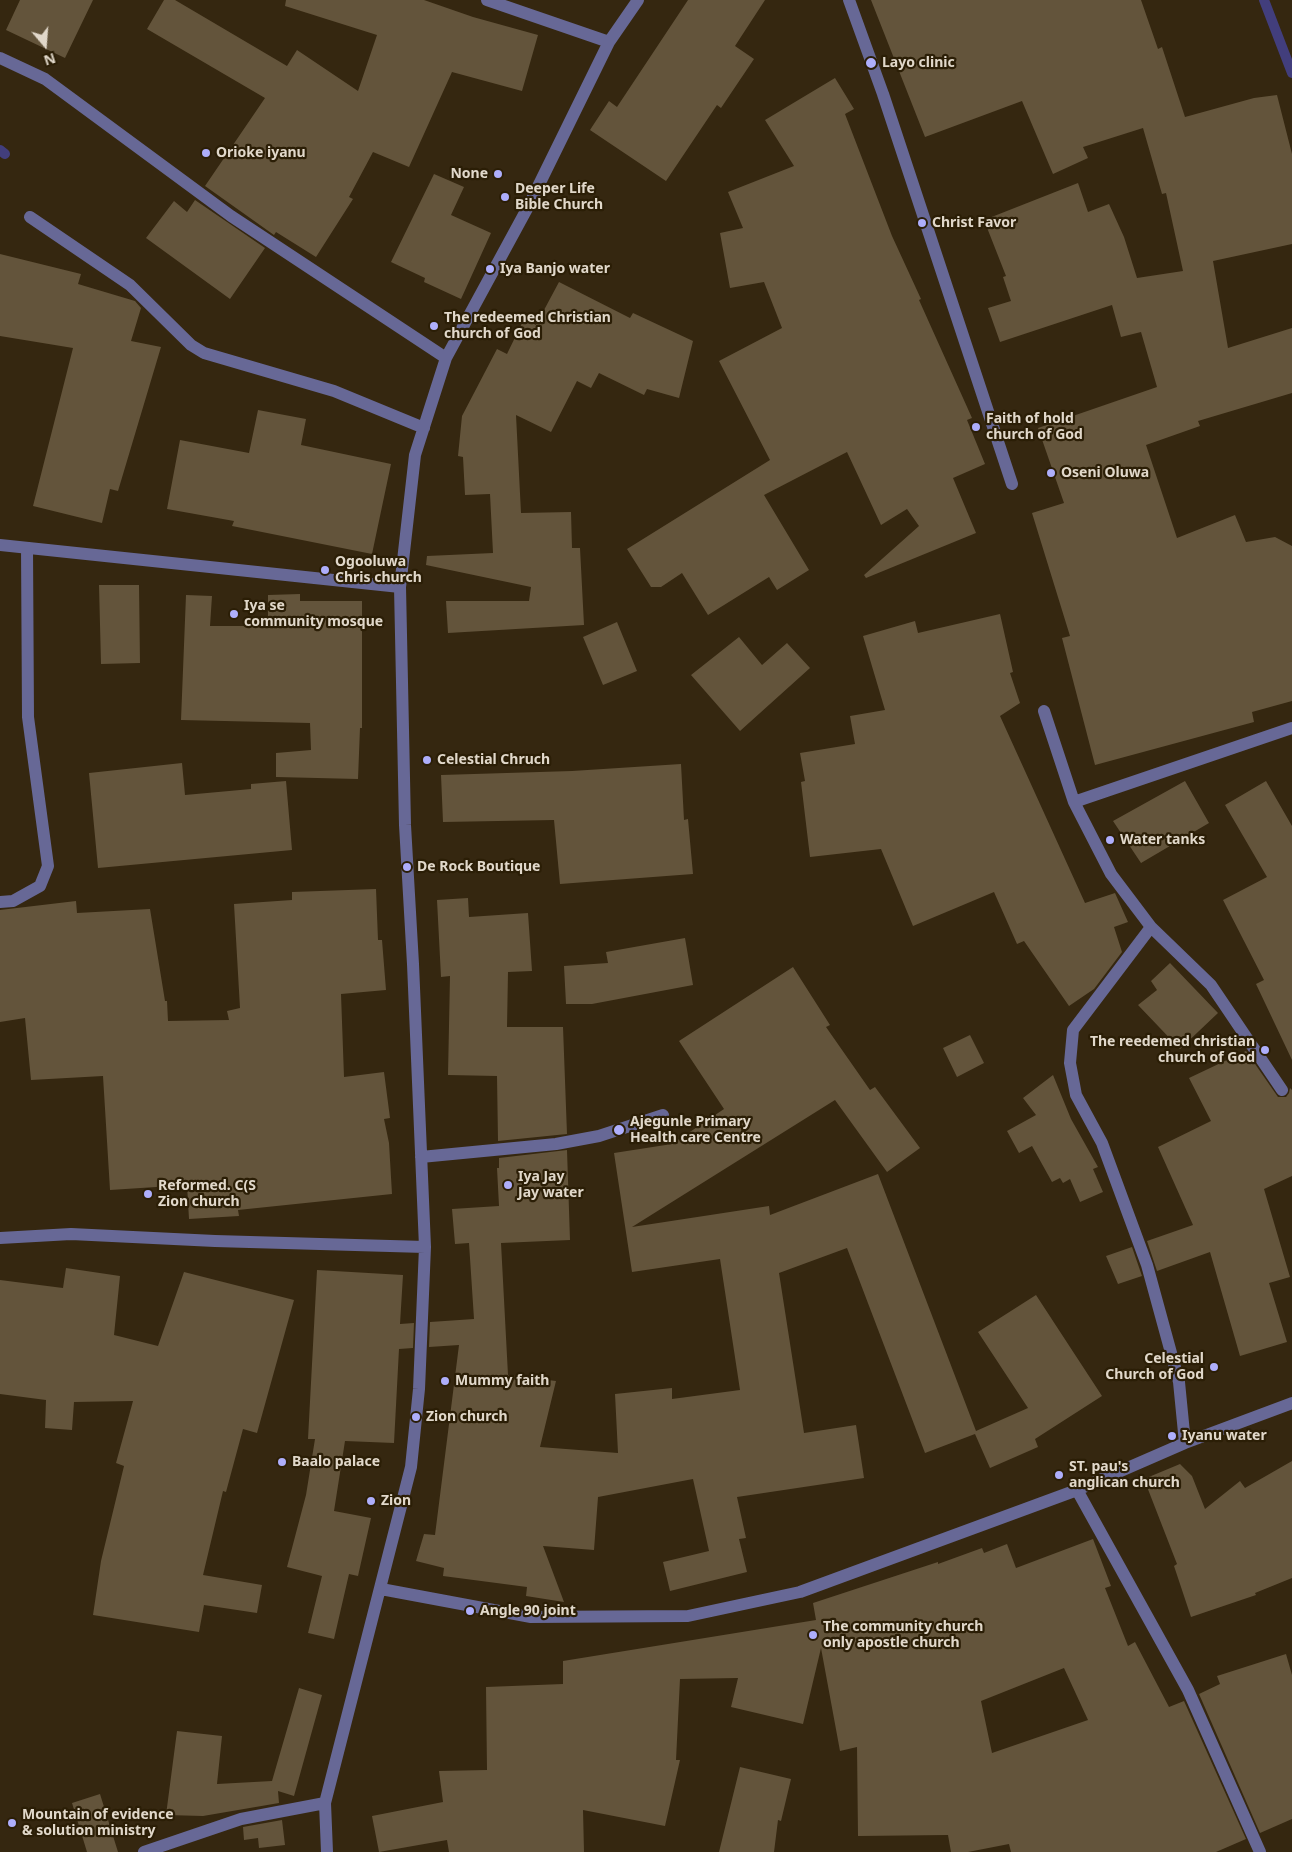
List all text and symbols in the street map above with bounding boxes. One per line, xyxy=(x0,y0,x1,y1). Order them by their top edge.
north arrow xyxy=(20,20,70,70)
text: N xyxy=(41,49,58,71)
place label: Layo clinic xyxy=(882,55,955,71)
marker: Layo clinic xyxy=(864,56,878,70)
place label: Orioke iyanu xyxy=(216,145,306,161)
marker: Orioke iyanu xyxy=(200,147,212,159)
place label: None xyxy=(450,166,488,182)
marker: None xyxy=(492,168,504,180)
place label: Deeper Life Bible Church xyxy=(515,181,603,213)
marker: Deeper Life Bible Church xyxy=(499,191,511,203)
place label: Christ Favor xyxy=(932,215,1016,231)
marker: Christ Favor xyxy=(916,217,928,229)
place label: Iya Banjo water xyxy=(500,261,610,277)
marker: Iya Banjo water xyxy=(484,263,496,275)
place label: The redeemed Christian church of God xyxy=(444,310,611,342)
marker: The redeemed Christian church of God xyxy=(428,320,440,332)
place label: Faith of hold church of God xyxy=(986,411,1083,444)
marker: Faith of hold church of God xyxy=(970,421,982,433)
place label: Oseni Oluwa xyxy=(1061,465,1149,481)
marker: Oseni Oluwa xyxy=(1045,467,1057,479)
place label: Ogooluwa Chris church xyxy=(335,554,422,586)
marker: Ogooluwa Chris church xyxy=(319,564,331,576)
place label: Iya se community mosque xyxy=(244,598,383,630)
marker: Iya se community mosque xyxy=(228,608,240,620)
place label: Celestial Chruch xyxy=(437,752,550,768)
marker: Celestial Chruch xyxy=(421,754,433,766)
place label: Water tanks xyxy=(1120,832,1205,848)
marker: Water tanks xyxy=(1104,834,1116,846)
place label: De Rock Boutique xyxy=(417,859,540,875)
marker: De Rock Boutique xyxy=(401,861,413,873)
place label: The reedemed christian church of God xyxy=(1090,1034,1255,1066)
marker: The reedemed christian church of God xyxy=(1259,1044,1271,1056)
place label: Ajegunle Primary Health care Centre xyxy=(630,1114,761,1146)
marker: Ajegunle Primary Health care Centre xyxy=(612,1123,626,1137)
place label: Iya Jay Jay water xyxy=(518,1169,584,1202)
place label: Reformed. C(S Zion church xyxy=(158,1178,256,1210)
marker: Iya Jay Jay water xyxy=(502,1179,514,1191)
marker: Reformed. C(S Zion church xyxy=(142,1188,154,1200)
place label: Celestial Church of God xyxy=(1105,1351,1204,1384)
marker: Celestial Church of God xyxy=(1208,1361,1220,1373)
place label: Mummy faith xyxy=(455,1373,549,1389)
marker: Mummy faith xyxy=(439,1375,451,1387)
place label: Zion church xyxy=(426,1409,508,1425)
marker: Zion church xyxy=(410,1411,422,1423)
place label: Iyanu water xyxy=(1182,1428,1267,1444)
marker: Iyanu water xyxy=(1166,1430,1178,1442)
place label: Baalo palace xyxy=(292,1454,380,1470)
marker: Baalo palace xyxy=(276,1456,288,1468)
place label: ST. pau's anglican church xyxy=(1069,1459,1180,1491)
marker: ST. pau's anglican church xyxy=(1053,1469,1065,1481)
place label: Zion xyxy=(381,1493,411,1509)
marker: Zion xyxy=(365,1495,377,1507)
place label: Angle 90 joint xyxy=(480,1603,576,1619)
marker: Angle 90 joint xyxy=(464,1605,476,1617)
place label: The community church only apostle church xyxy=(823,1619,983,1651)
marker: The community church only apostle church xyxy=(807,1629,819,1641)
place label: Mountain of evidence & solution ministry xyxy=(22,1807,173,1840)
marker: Mountain of evidence & solution ministry xyxy=(6,1817,18,1829)

